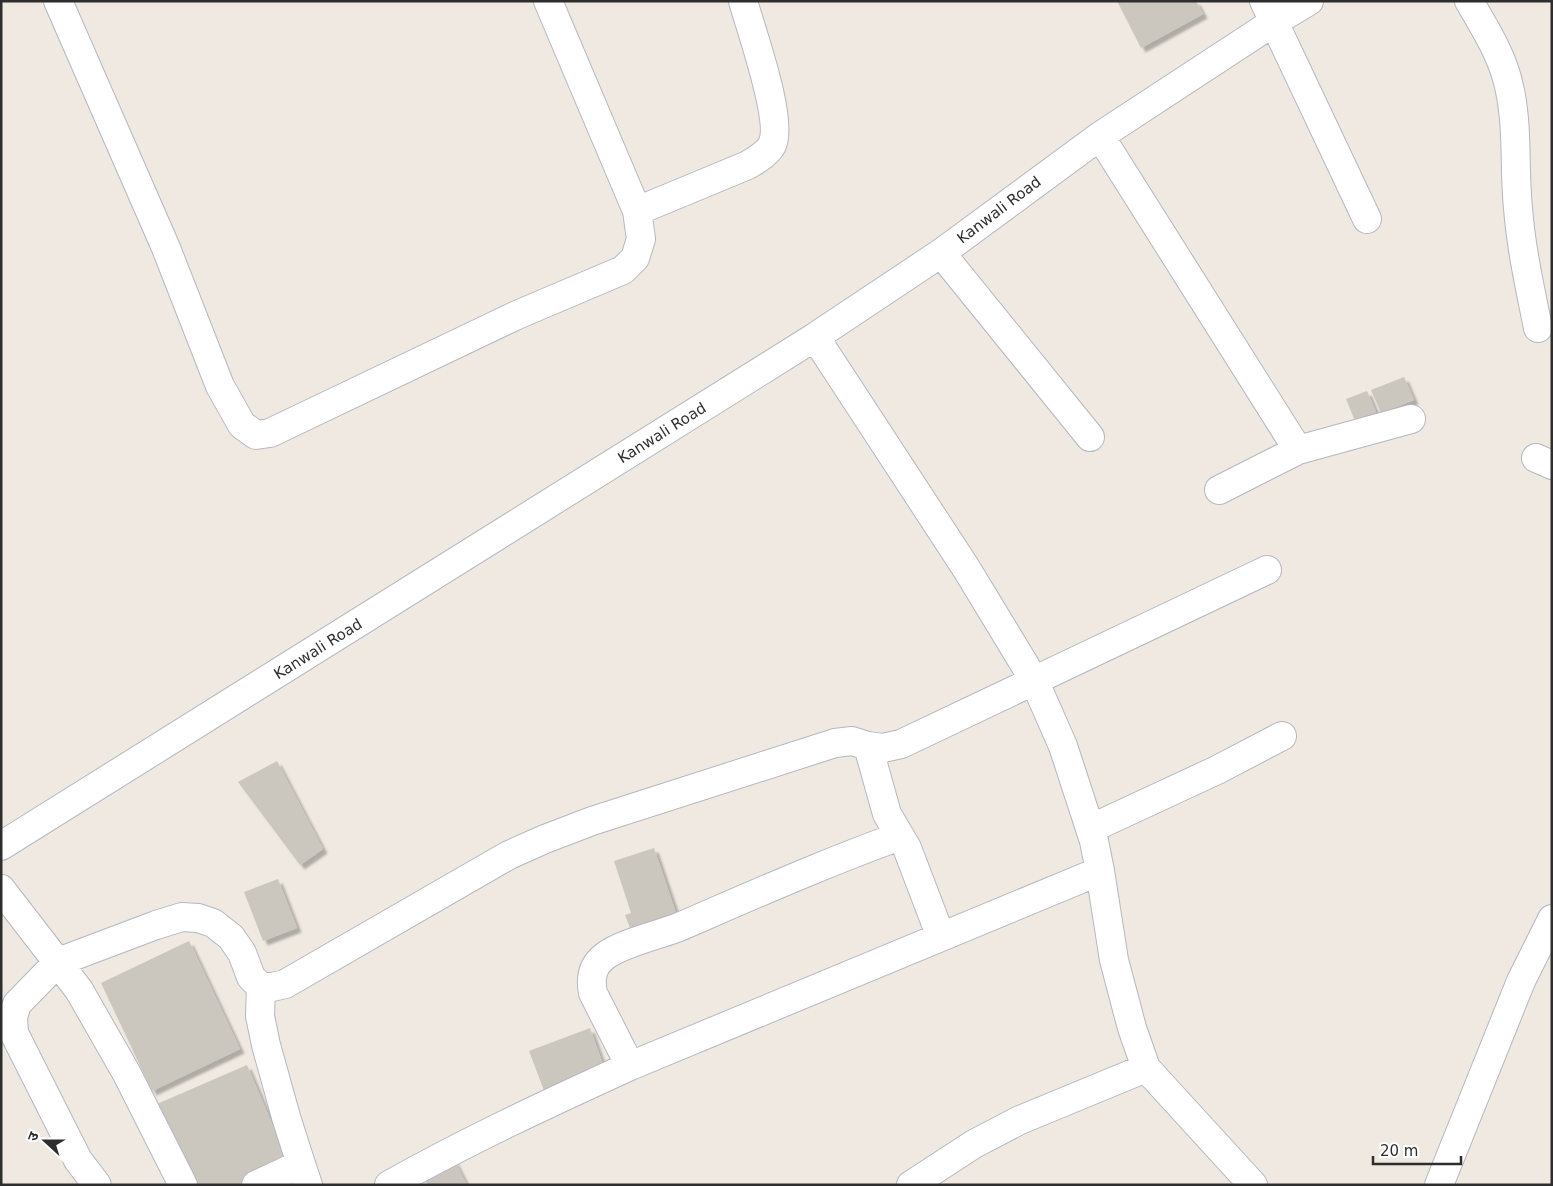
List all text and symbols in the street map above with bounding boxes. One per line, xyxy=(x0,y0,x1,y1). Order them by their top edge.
street label: Kanwali Road xyxy=(953,173,1045,247)
street label: Kanwali Road xyxy=(615,399,709,467)
street label: Kanwali Road xyxy=(271,615,365,683)
north arrow xyxy=(20,1116,70,1166)
text: उ xyxy=(24,1129,42,1143)
scale bar xyxy=(1373,1134,1460,1166)
text: 20 m xyxy=(1380,1142,1418,1160)

